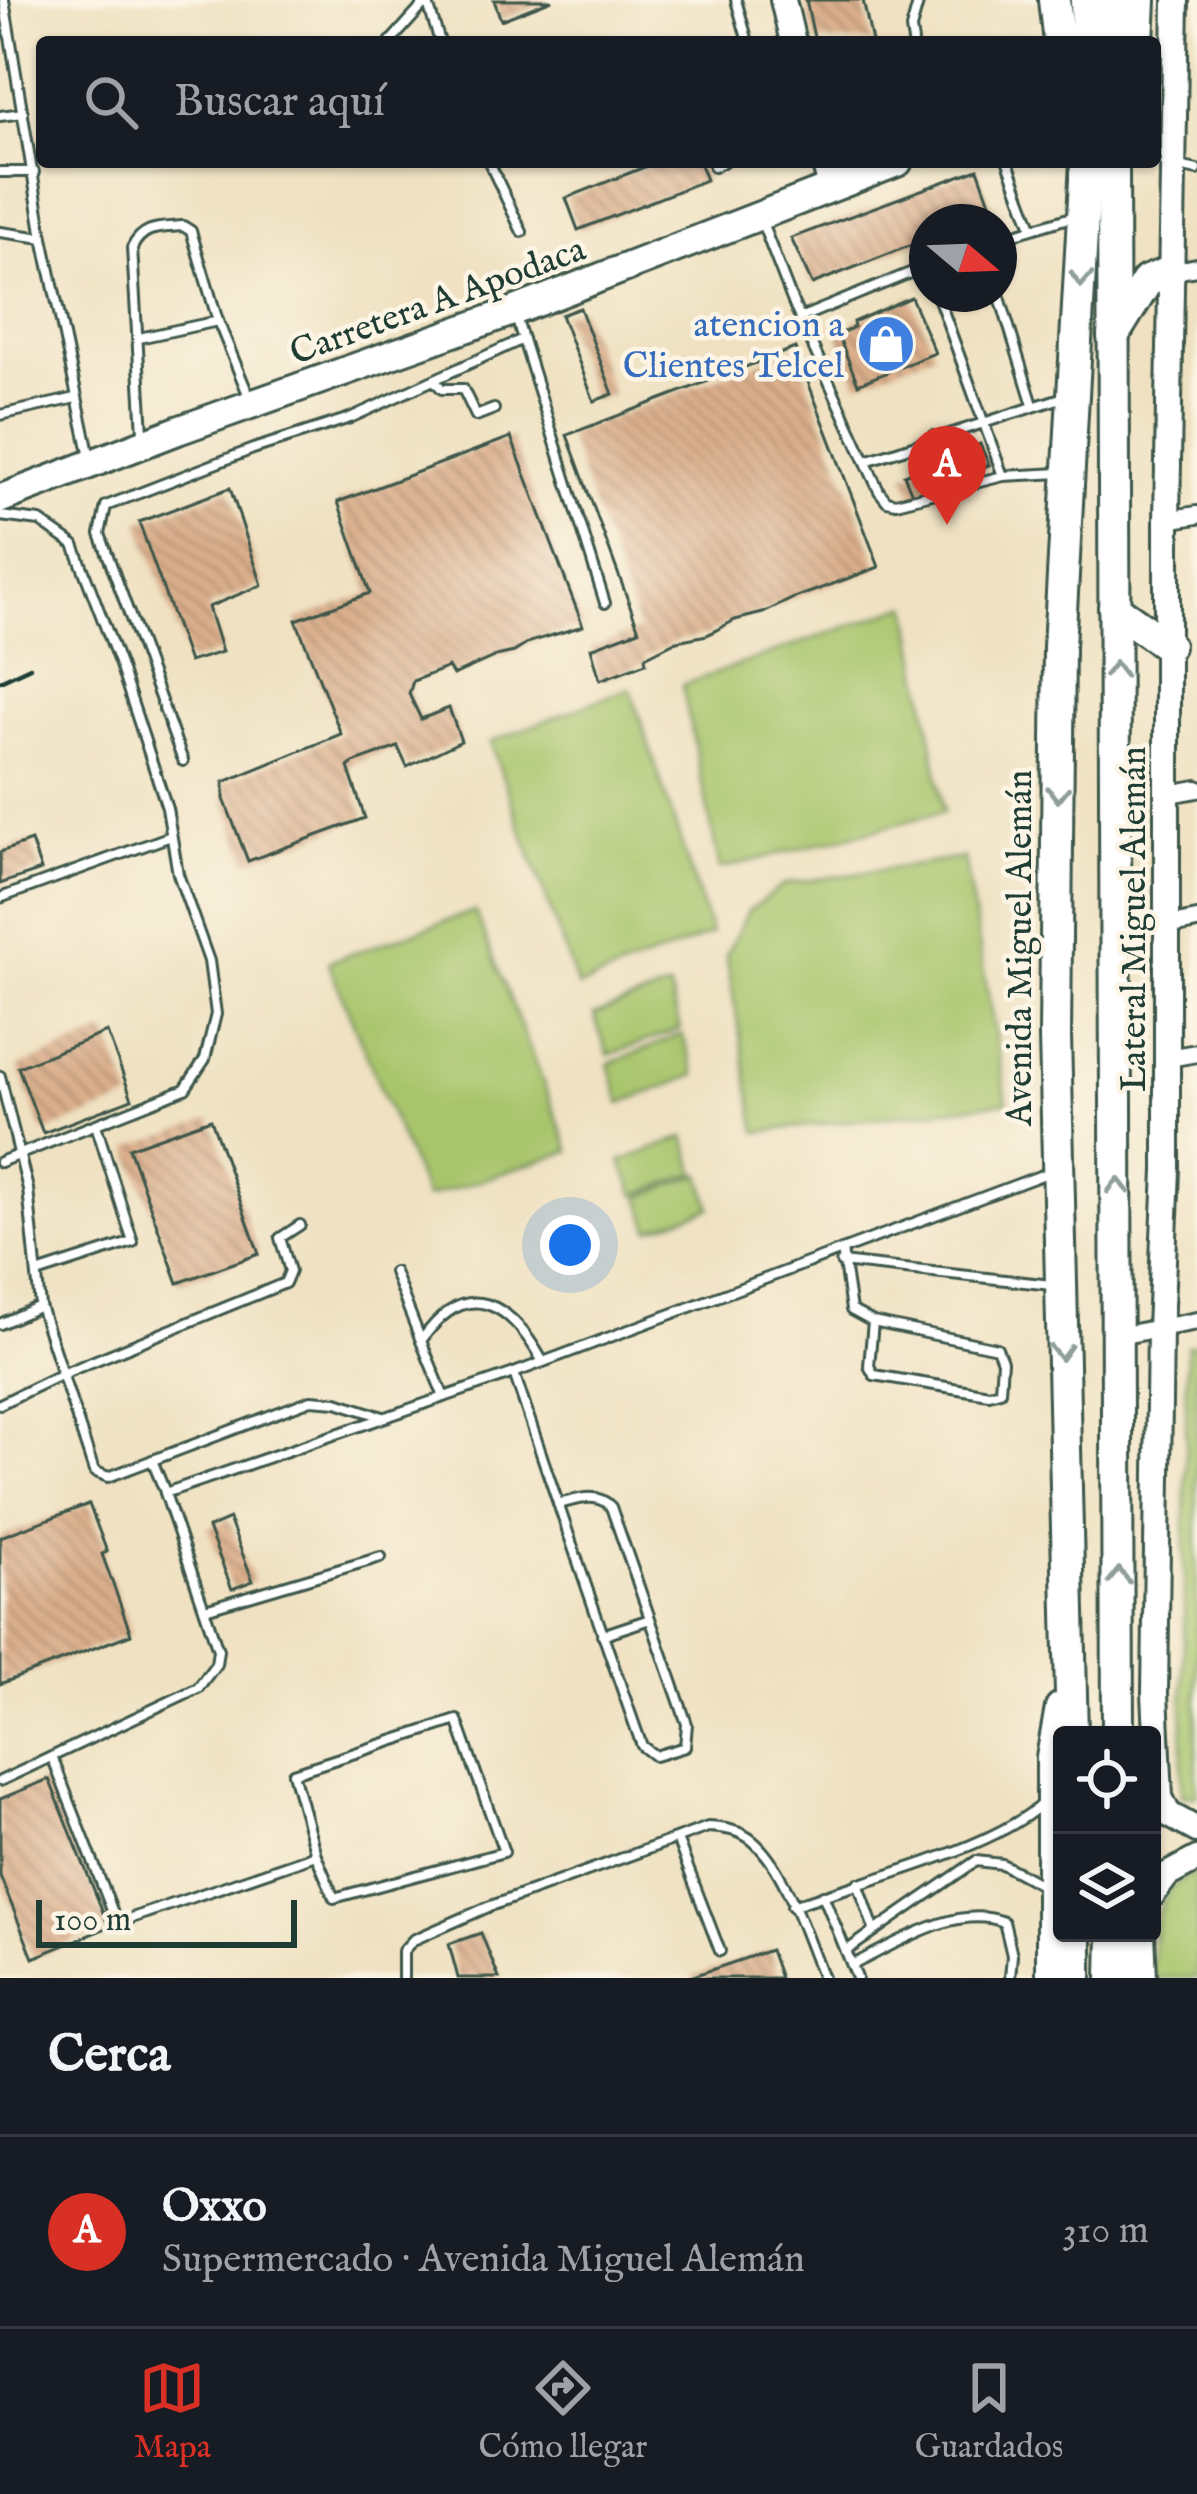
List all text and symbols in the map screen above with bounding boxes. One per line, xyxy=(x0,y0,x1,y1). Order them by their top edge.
search box xyxy=(36,36,1161,168)
icon: search xyxy=(78,69,144,135)
text: Buscar aquí xyxy=(174,74,385,131)
north arrow xyxy=(909,204,1017,312)
street label: Carretera A Apodaca xyxy=(284,227,592,377)
one-way arrow xyxy=(1068,270,1094,289)
place label: atencion a Clientes Telcel xyxy=(623,303,844,390)
shop icon: atencion a Clientes Telcel xyxy=(855,313,917,375)
pin: A xyxy=(908,426,986,525)
one-way arrow xyxy=(1102,660,1128,679)
street label: Lateral Miguel Alemán xyxy=(1112,746,1158,1092)
street label: Avenida Miguel Alemán xyxy=(998,770,1044,1127)
one-way arrow xyxy=(1045,785,1071,804)
one-way arrow xyxy=(1105,1176,1131,1194)
your location xyxy=(540,1215,600,1275)
one-way arrow xyxy=(1047,1343,1073,1362)
one-way arrow xyxy=(1107,1566,1133,1585)
map controls xyxy=(1053,1726,1161,1942)
button: locate xyxy=(1053,1726,1161,1834)
button: layers xyxy=(1053,1834,1161,1942)
scale bar xyxy=(36,1894,297,1947)
text: 100 m xyxy=(54,1900,131,1942)
text: Cerca xyxy=(48,2024,171,2089)
text: Oxxo xyxy=(162,2179,267,2236)
text: A xyxy=(74,2207,100,2256)
text: 310 m xyxy=(1062,2207,1149,2256)
text: Supermercado · Avenida Miguel Alemán xyxy=(162,2236,805,2285)
tab: Mapa xyxy=(134,2355,211,2469)
tab: Cómo llegar xyxy=(478,2355,647,2469)
tab: Guardados xyxy=(915,2355,1063,2469)

